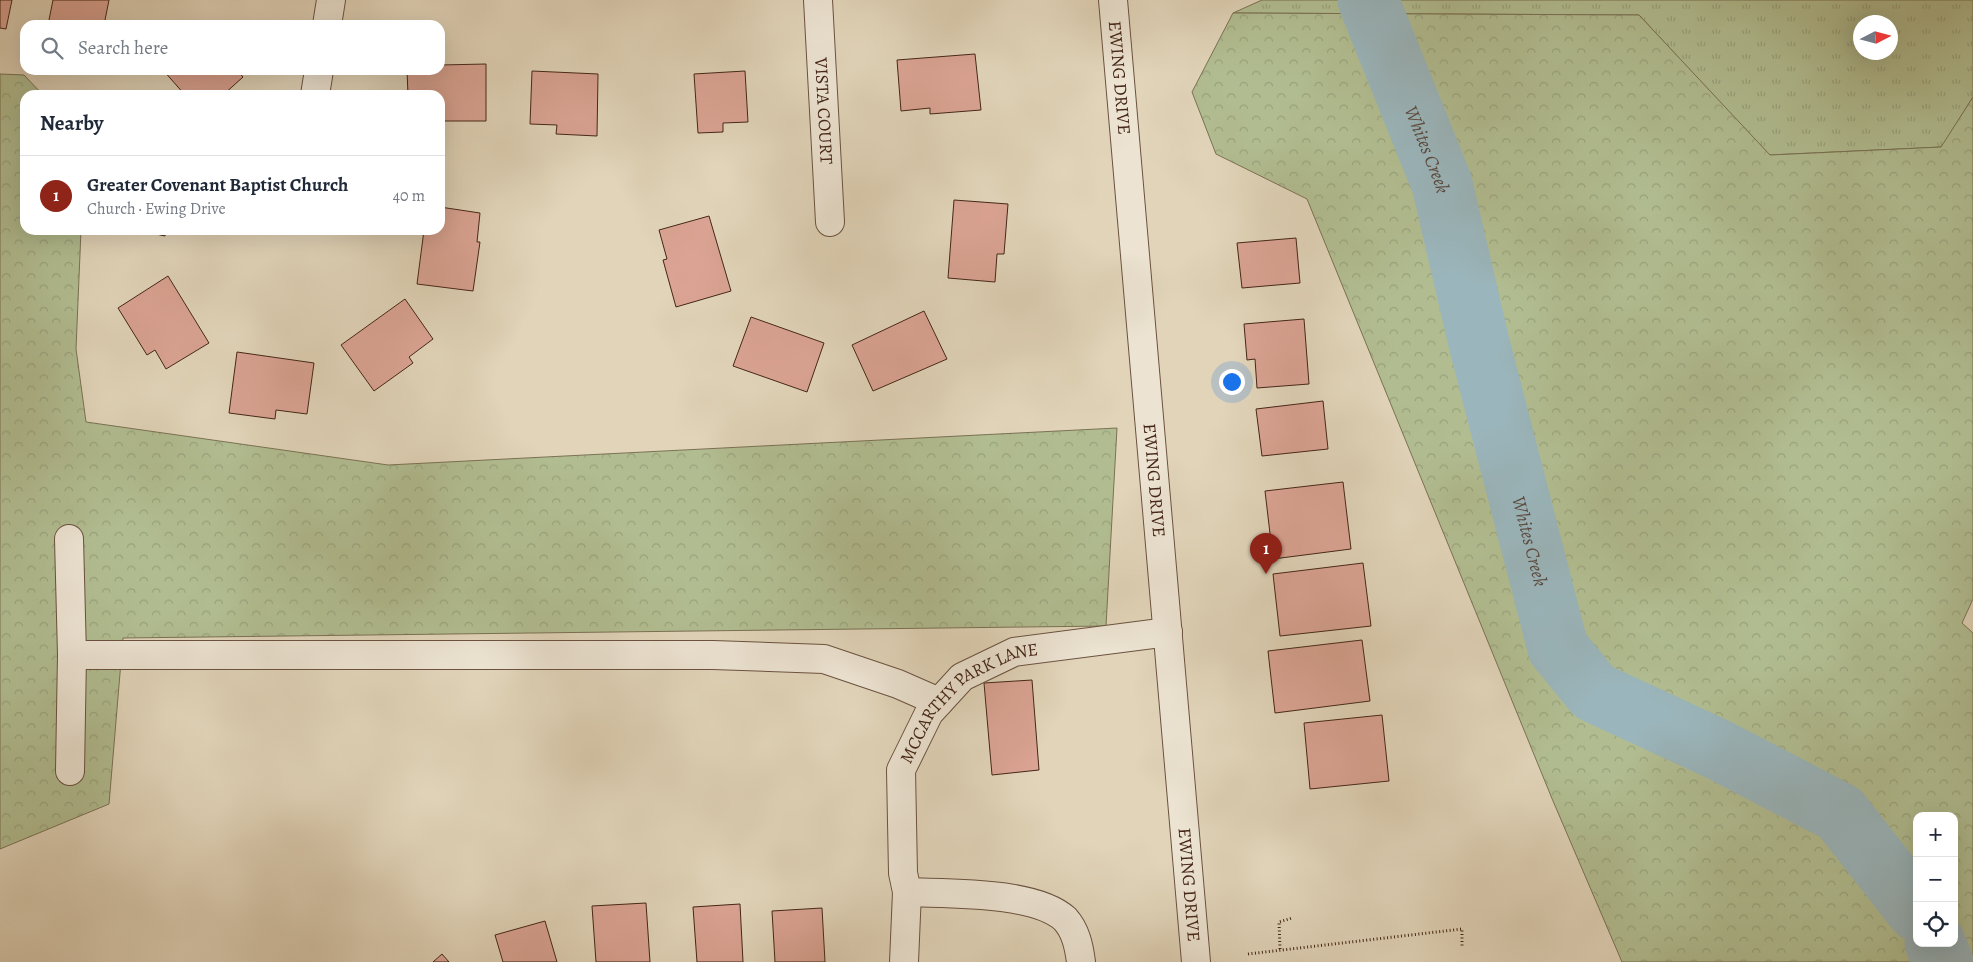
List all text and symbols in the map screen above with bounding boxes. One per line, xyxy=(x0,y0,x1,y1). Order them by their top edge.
north arrow xyxy=(1853,15,1898,60)
search box xyxy=(20,20,445,75)
street label: EWING DRIVE xyxy=(1103,20,1137,136)
icon: search xyxy=(38,34,66,62)
text: Search here xyxy=(78,35,168,61)
street label: VISTA COURT xyxy=(809,56,839,165)
water label: Whites Creek xyxy=(1398,102,1456,196)
text: Nearby xyxy=(40,109,103,137)
text: Greater Covenant Baptist Church xyxy=(87,172,348,198)
text: 1 xyxy=(53,185,59,207)
text: 40 m xyxy=(393,185,425,207)
text: Church · Ewing Drive xyxy=(87,198,226,220)
your location xyxy=(1219,369,1245,395)
street label: EWING DRIVE xyxy=(1138,422,1171,538)
water label: Whites Creek xyxy=(1505,493,1553,589)
pin: 1 xyxy=(1250,533,1282,574)
street label: MCCARTHY PARK LANE xyxy=(894,637,1039,767)
map controls xyxy=(1913,812,1958,947)
button: + xyxy=(1913,812,1958,857)
street label: EWING DRIVE xyxy=(1172,827,1206,943)
button: − xyxy=(1913,857,1958,902)
button: locate xyxy=(1913,902,1958,947)

